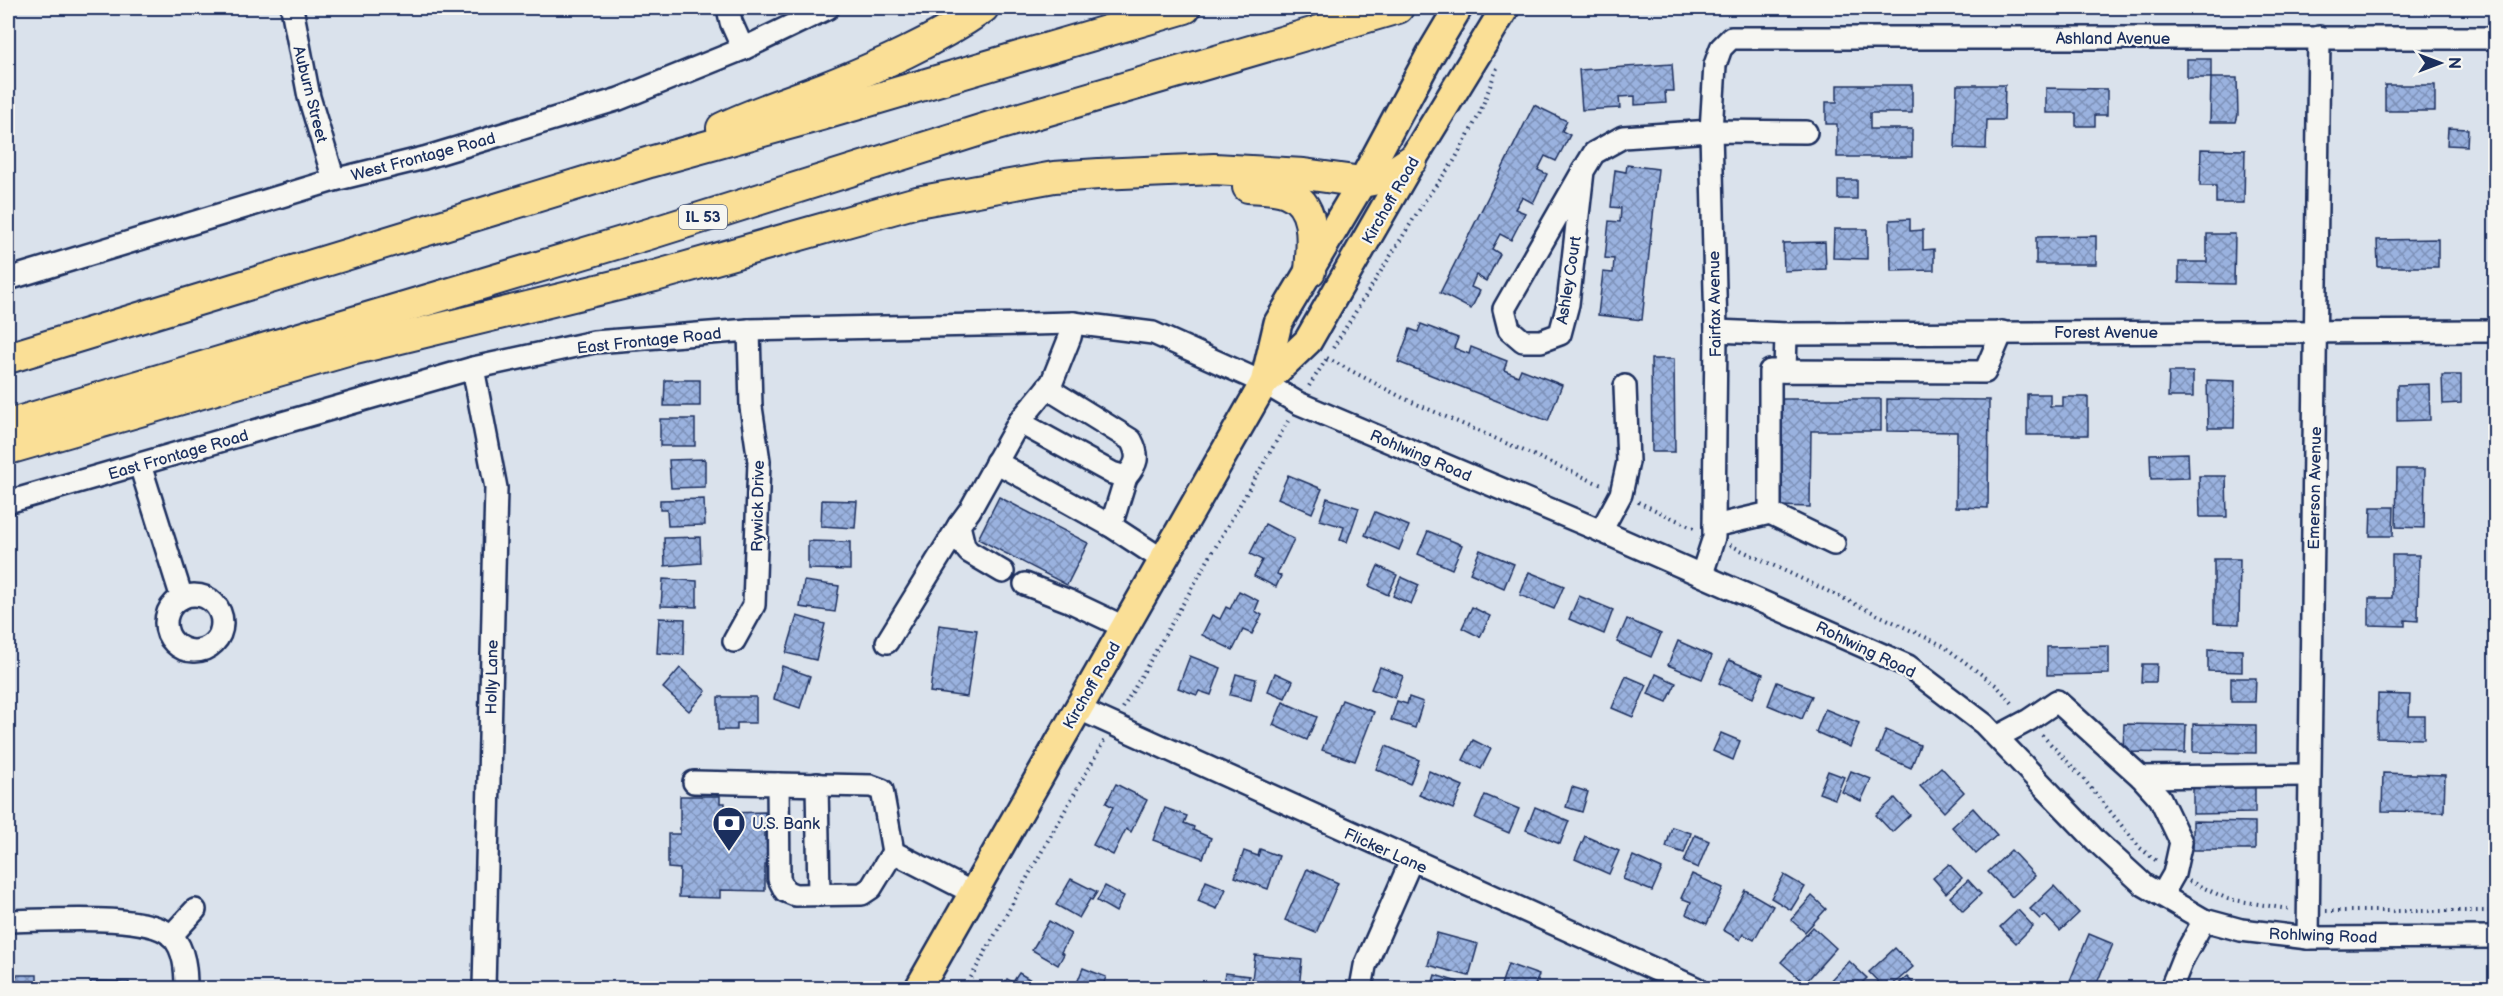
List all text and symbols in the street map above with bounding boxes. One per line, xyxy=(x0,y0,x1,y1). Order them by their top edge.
street label: Ashland Avenue xyxy=(2056,30,2171,49)
north arrow xyxy=(2410,33,2470,93)
street label: Auburn Street xyxy=(288,44,331,145)
text: N xyxy=(2444,57,2463,69)
street label: West Frontage Road xyxy=(349,129,498,186)
street label: Kirchoff Road xyxy=(1359,154,1424,248)
road number: IL 53 xyxy=(679,205,727,229)
street label: Ashley Court xyxy=(1553,235,1586,326)
street label: Fairfax Avenue xyxy=(1705,250,1726,357)
street label: East Frontage Road xyxy=(576,324,722,359)
street label: Forest Avenue xyxy=(2054,324,2158,343)
street label: East Frontage Road xyxy=(106,426,251,485)
street label: Rohlwing Road xyxy=(1367,426,1474,486)
street label: Emerson Avenue xyxy=(2305,426,2326,550)
street label: Rywick Drive xyxy=(748,460,769,552)
street label: Rohlwing Road xyxy=(1812,618,1918,683)
street label: Holly Lane xyxy=(482,639,503,715)
street label: Kirchoff Road xyxy=(1060,639,1125,733)
bank icon: U.S. Bank xyxy=(711,805,747,852)
place label: U.S. Bank xyxy=(752,815,820,834)
street label: Flicker Lane xyxy=(1341,825,1430,878)
street label: Rohlwing Road xyxy=(2268,925,2378,948)

